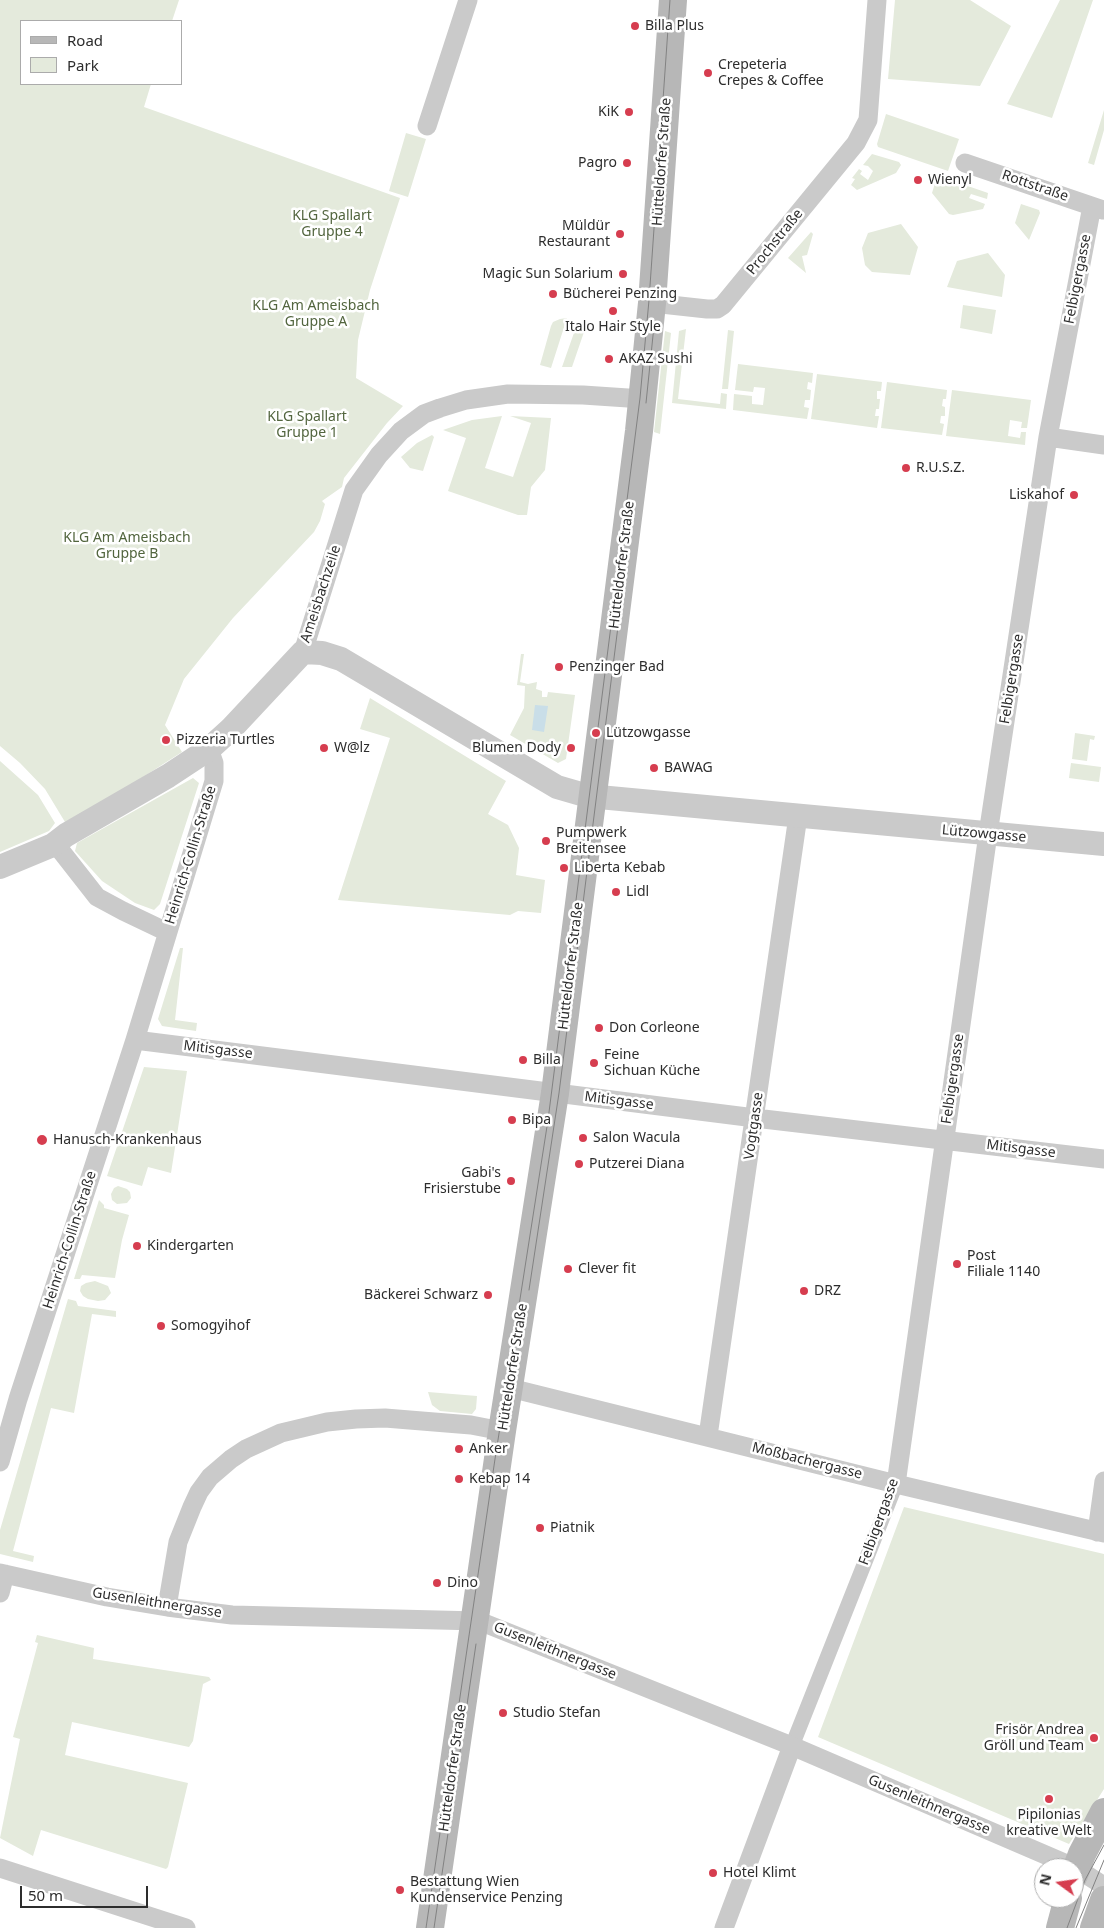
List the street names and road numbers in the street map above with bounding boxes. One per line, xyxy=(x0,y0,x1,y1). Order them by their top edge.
street label: Hütteldorfer Straße xyxy=(649,97,675,227)
street label: Rottstraße xyxy=(1000,167,1070,205)
street label: Prochstraße xyxy=(743,206,807,278)
street label: Felbigergasse xyxy=(1061,233,1095,325)
street label: Hütteldorfer Straße xyxy=(606,500,638,630)
street label: Ameisbachzeile xyxy=(297,543,345,645)
street label: Felbigergasse xyxy=(997,633,1027,725)
street label: Heinrich-Collin-Straße xyxy=(162,784,220,926)
street label: Lützowgasse xyxy=(941,822,1027,846)
street label: Hütteldorfer Straße xyxy=(555,901,587,1031)
street label: Felbigergasse xyxy=(938,1033,968,1125)
street label: Mitisgasse xyxy=(183,1037,253,1063)
street label: Mitisgasse xyxy=(584,1088,654,1114)
street label: Vogtgasse xyxy=(741,1091,767,1161)
street label: Mitisgasse xyxy=(986,1136,1056,1162)
street label: Heinrich-Collin-Straße xyxy=(40,1169,100,1311)
street label: Hütteldorfer Straße xyxy=(495,1302,531,1432)
street label: Moßbachergasse xyxy=(750,1439,864,1483)
street label: Felbigergasse xyxy=(856,1476,902,1568)
street label: Gusenleithnergasse xyxy=(91,1584,223,1622)
street label: Gusenleithnergasse xyxy=(491,1619,619,1683)
street label: Hütteldorfer Straße xyxy=(436,1703,470,1833)
street label: Gusenleithnergasse xyxy=(865,1772,993,1838)

